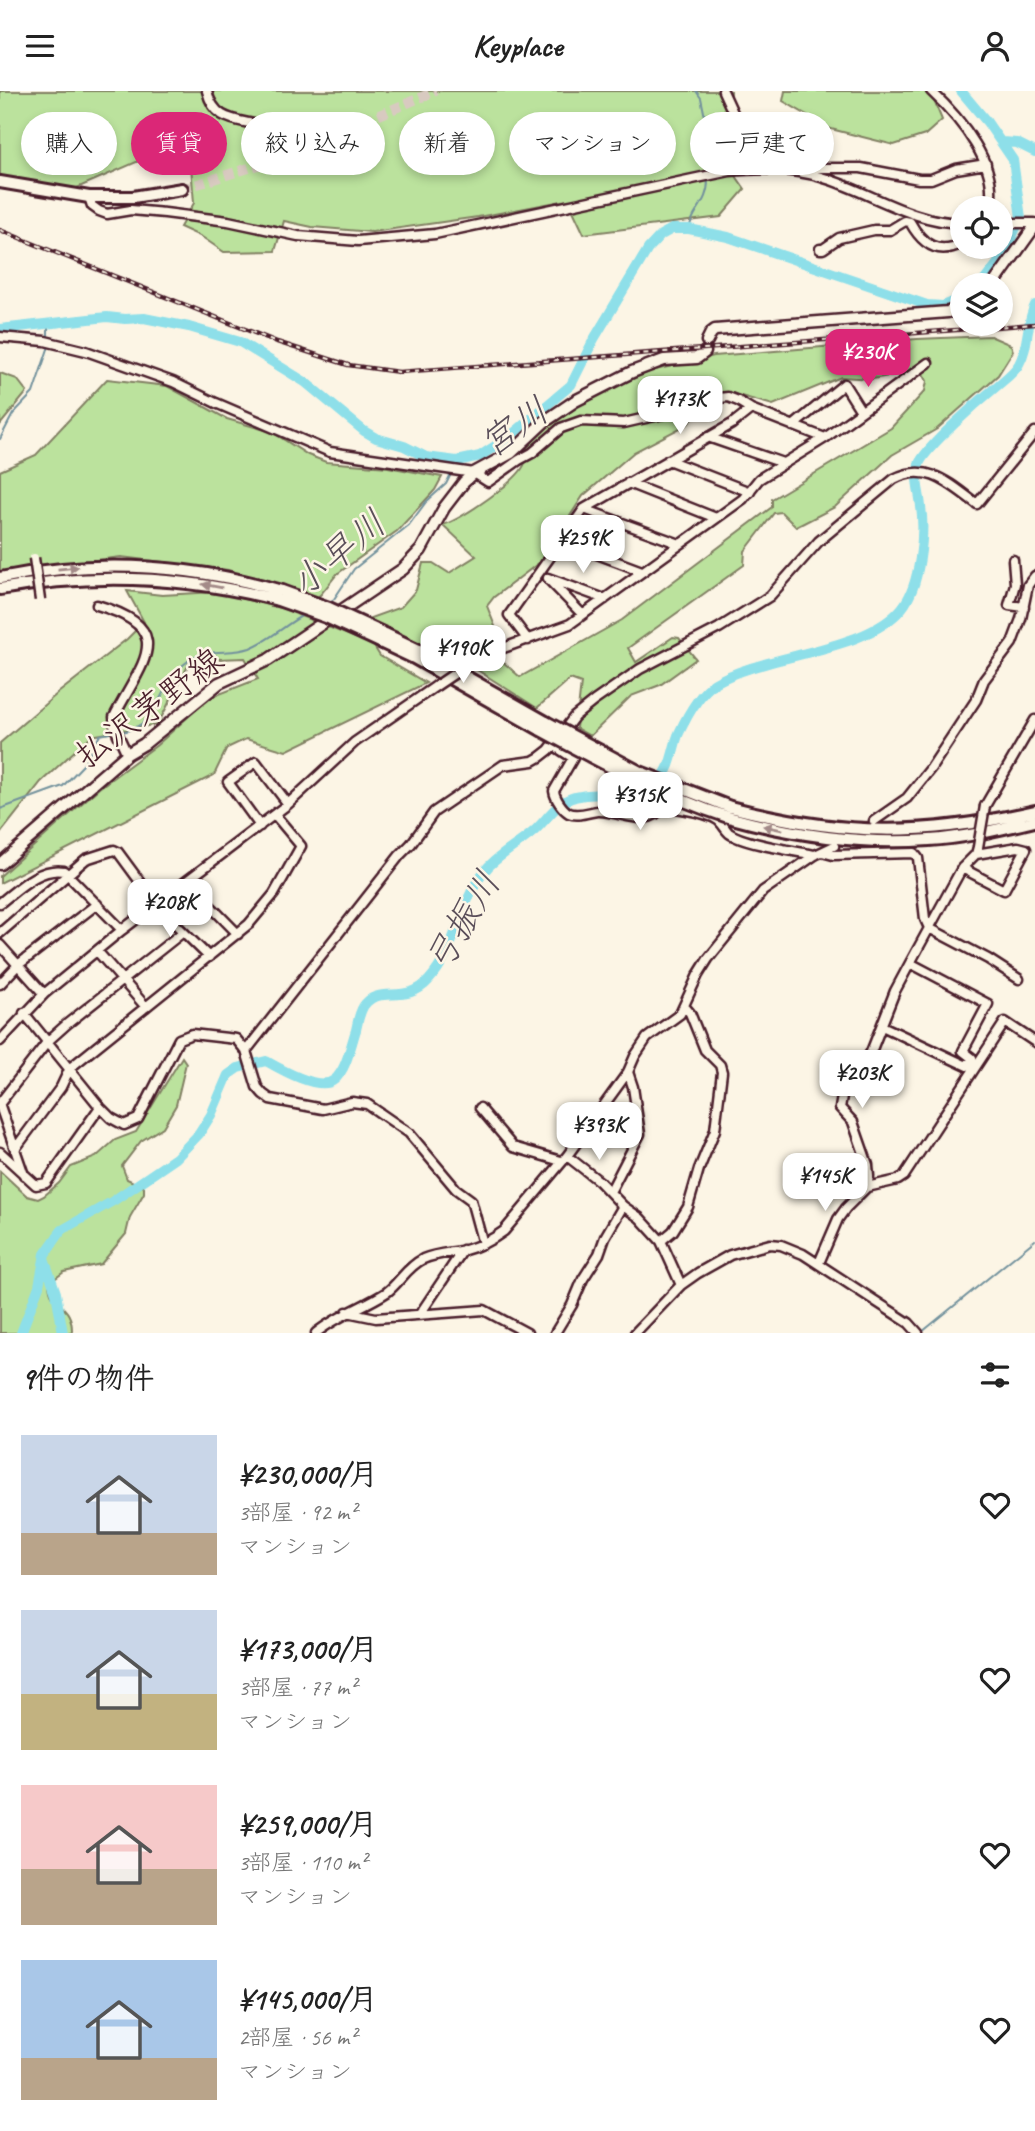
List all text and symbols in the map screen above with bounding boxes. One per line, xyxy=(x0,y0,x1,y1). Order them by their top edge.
text: Keyplace xyxy=(473,25,562,66)
icon: menu xyxy=(21,27,59,65)
icon: person xyxy=(976,27,1014,65)
chip: 購入 xyxy=(21,112,117,175)
chip: 賃貸 xyxy=(131,112,227,175)
chip: 絞り込み xyxy=(241,112,385,175)
chip: 新着 xyxy=(399,112,495,175)
chip: マンション xyxy=(509,112,676,175)
chip: 一戸建て xyxy=(690,112,834,175)
map controls xyxy=(950,196,1013,336)
button: locate xyxy=(950,196,1013,259)
button: layers xyxy=(950,273,1013,336)
pin: ¥230K xyxy=(819,329,917,389)
text: ¥230K xyxy=(841,337,895,366)
pin: ¥173K xyxy=(631,377,729,436)
text: ¥173K xyxy=(654,384,707,413)
water label: 宮川 xyxy=(470,387,558,467)
water label: 小早川 xyxy=(280,499,396,607)
pin: ¥259K xyxy=(534,515,632,575)
text: ¥259K xyxy=(557,523,609,552)
one-way arrow xyxy=(57,563,79,574)
one-way arrow xyxy=(201,580,223,591)
pin: ¥190K xyxy=(414,625,512,685)
text: ¥190K xyxy=(437,633,489,662)
street label: 払沢茅野線 xyxy=(66,637,232,779)
pin: ¥315K xyxy=(591,773,689,832)
text: ¥315K xyxy=(614,780,666,809)
one-way arrow xyxy=(762,823,784,834)
water label: 弓振川 xyxy=(413,862,511,982)
pin: ¥208K xyxy=(121,879,219,939)
text: ¥208K xyxy=(143,887,197,916)
pin: ¥203K xyxy=(813,1051,911,1110)
text: ¥203K xyxy=(835,1058,889,1087)
pin: ¥393K xyxy=(550,1103,648,1162)
text: ¥393K xyxy=(573,1110,625,1139)
pin: ¥145K xyxy=(776,1153,874,1213)
text: ¥145K xyxy=(799,1161,851,1190)
icon: filters xyxy=(976,1356,1014,1394)
text: 9件の物件 xyxy=(21,1359,154,1397)
text: ¥230,000/月 xyxy=(238,1455,378,1493)
icon: home xyxy=(77,1463,161,1547)
icon: heart xyxy=(976,1486,1014,1524)
text: 3部屋 · 92 m² xyxy=(238,1498,356,1527)
text: マンション xyxy=(238,1532,352,1561)
text: ¥173,000/月 xyxy=(238,1630,378,1668)
icon: home xyxy=(77,1638,161,1722)
icon: heart xyxy=(976,1661,1014,1699)
text: 3部屋 · 77 m² xyxy=(238,1673,356,1702)
text: マンション xyxy=(238,1707,352,1736)
text: ¥259,000/月 xyxy=(238,1805,378,1843)
icon: home xyxy=(77,1813,161,1897)
icon: heart xyxy=(976,1836,1014,1874)
text: 3部屋 · 110 m² xyxy=(238,1848,367,1877)
text: マンション xyxy=(238,1882,352,1911)
text: ¥145,000/月 xyxy=(238,1980,378,2018)
icon: home xyxy=(77,1988,161,2072)
icon: heart xyxy=(976,2011,1014,2049)
text: 2部屋 · 56 m² xyxy=(238,2023,356,2052)
text: マンション xyxy=(238,2057,352,2086)

